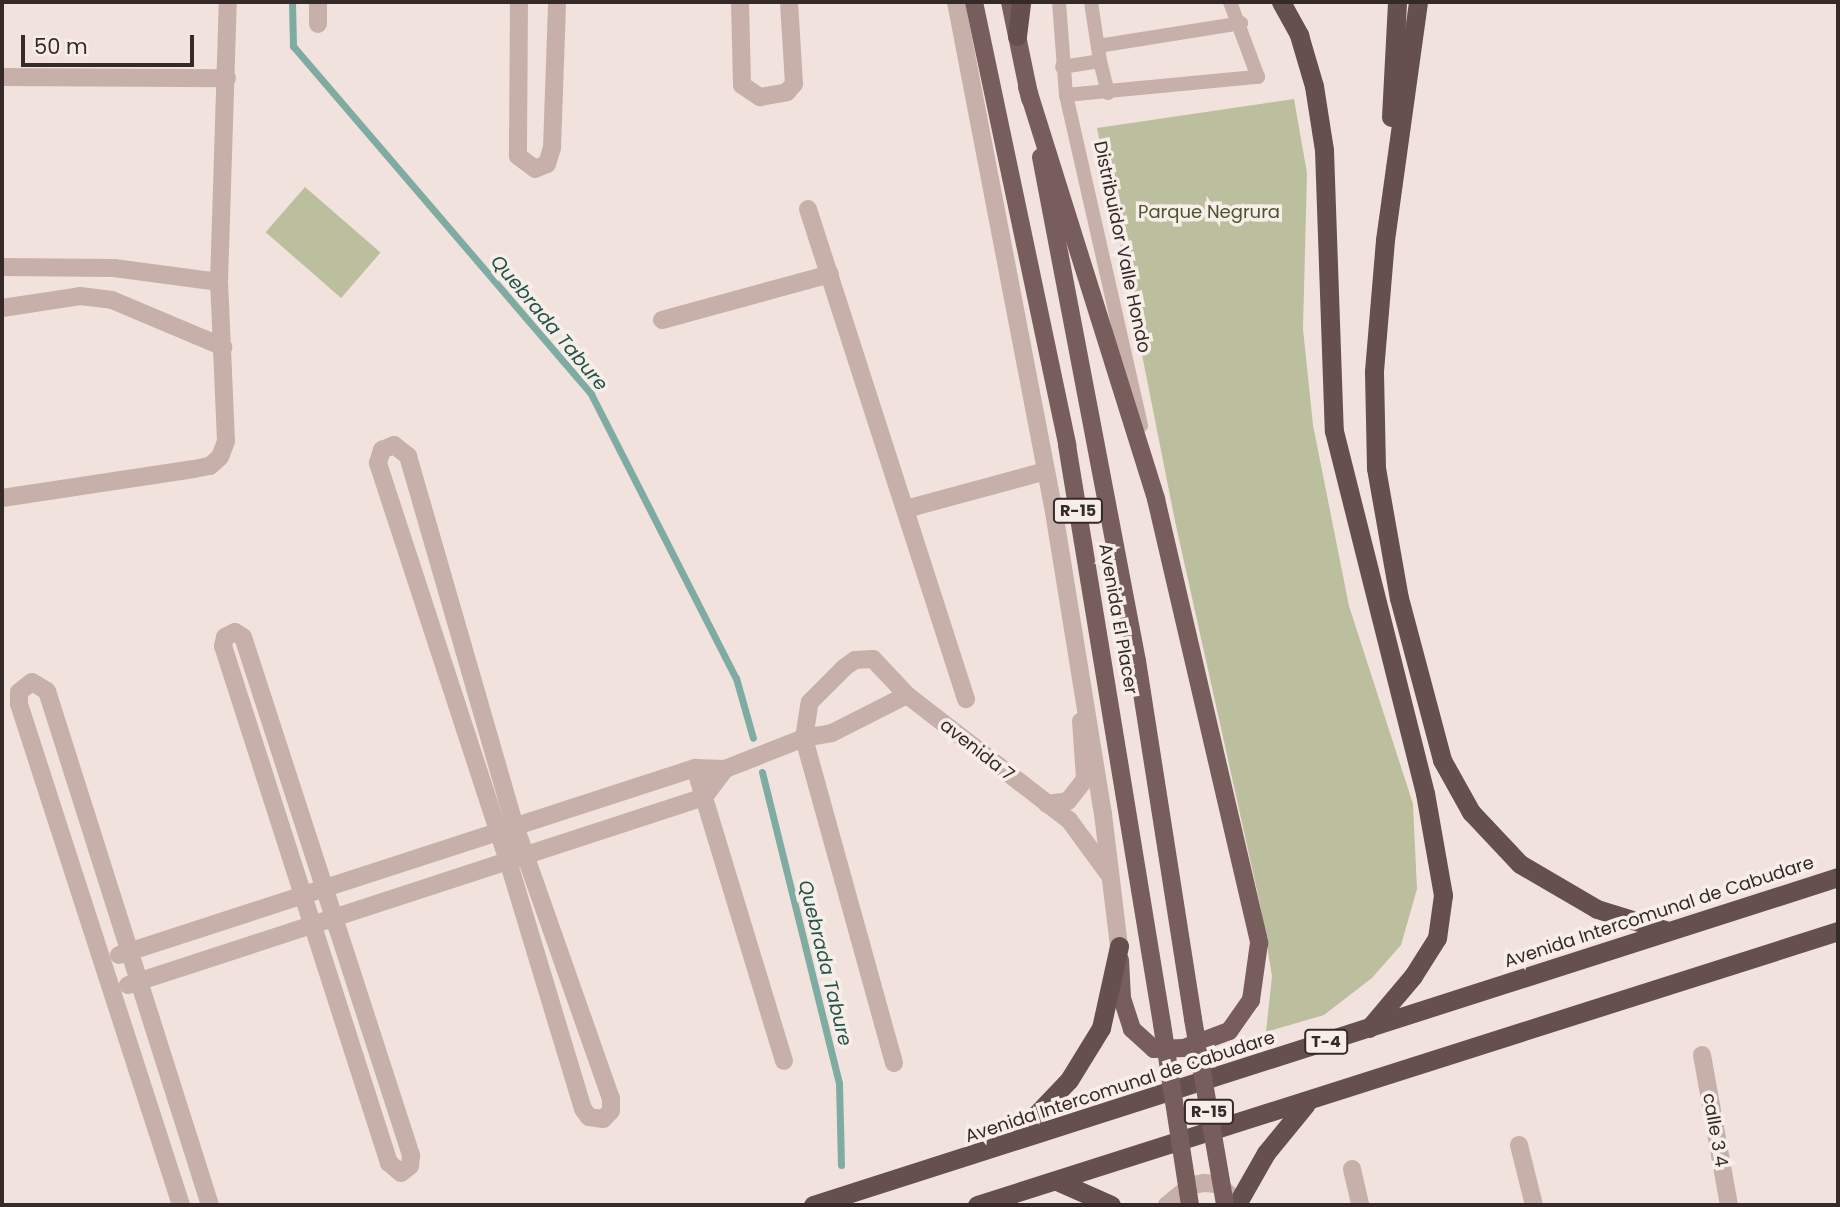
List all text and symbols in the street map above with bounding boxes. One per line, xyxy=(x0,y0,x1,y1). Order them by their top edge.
scale bar xyxy=(24,21,198,65)
text: 50 m xyxy=(34,32,88,61)
street label: Distribuidor Valle Hondo xyxy=(1089,139,1155,355)
park label: Parque Negrura xyxy=(1138,201,1280,223)
water label: Quebrada Tabure xyxy=(486,251,612,395)
road number: R-15 xyxy=(1052,498,1104,524)
street label: Avenida El Placer xyxy=(1094,542,1142,696)
street label: avenida 7 xyxy=(936,714,1018,786)
street label: Avenida Intercomunal de Cabudare xyxy=(1501,852,1817,972)
water label: Quebrada Tabure xyxy=(793,878,857,1048)
street label: Avenida Intercomunal de Cabudare xyxy=(962,1027,1278,1147)
road number: T-4 xyxy=(1303,1030,1349,1054)
street label: calle 3 4 xyxy=(1698,1091,1732,1169)
road number: R-15 xyxy=(1183,1100,1235,1124)

